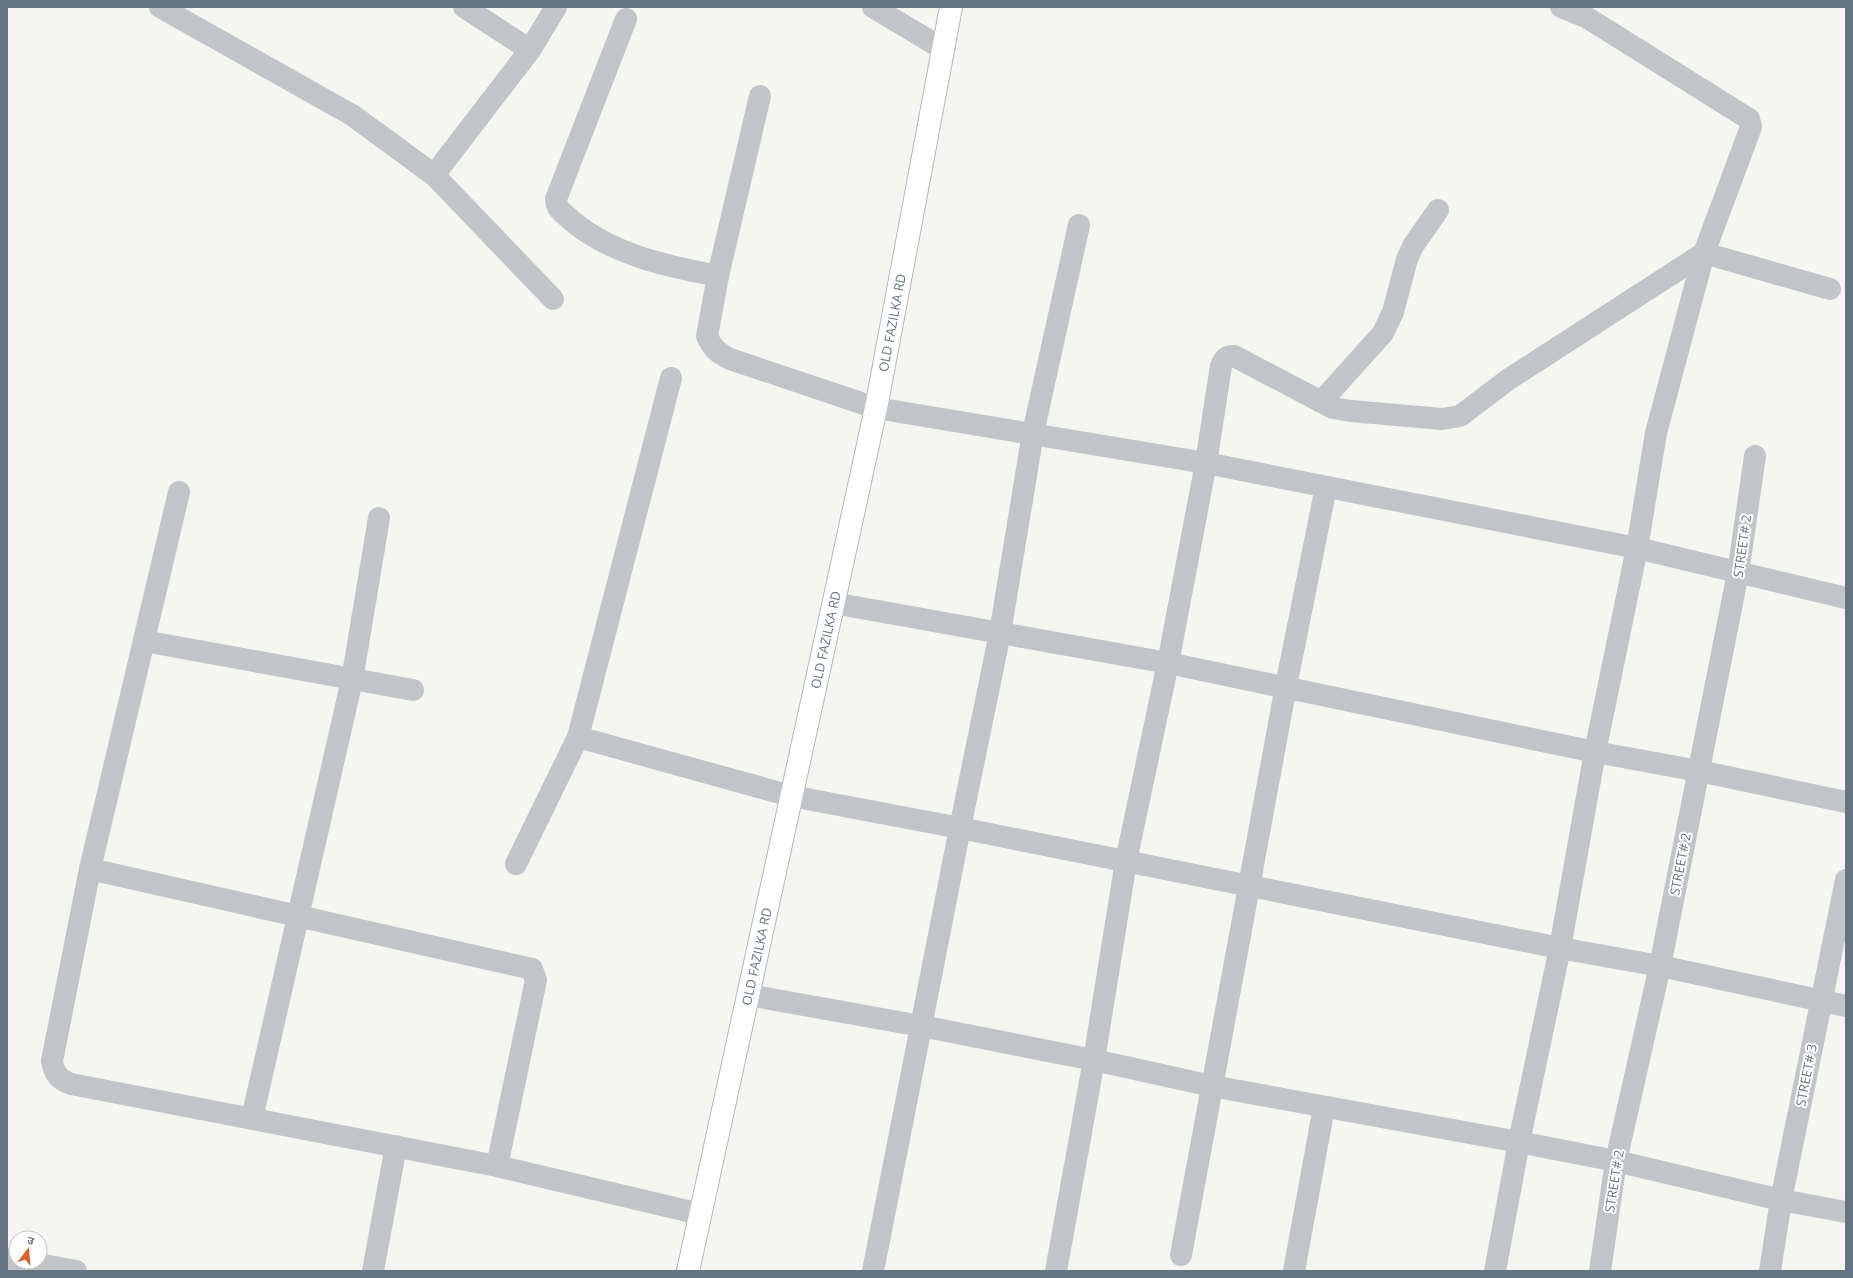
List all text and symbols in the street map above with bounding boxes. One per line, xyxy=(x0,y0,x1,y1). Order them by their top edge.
street label: OLD FAZILKA RD xyxy=(874,272,910,373)
street label: STREET# 2 xyxy=(1729,513,1755,579)
street label: OLD FAZILKA RD xyxy=(806,589,845,690)
street label: STREET# 2 xyxy=(1665,831,1695,897)
street label: OLD FAZILKA RD xyxy=(737,906,776,1007)
street label: STREET# 3 xyxy=(1791,1042,1821,1108)
street label: STREET# 2 xyxy=(1600,1148,1628,1214)
north arrow xyxy=(8,1230,48,1270)
text: उ xyxy=(26,1232,37,1248)

